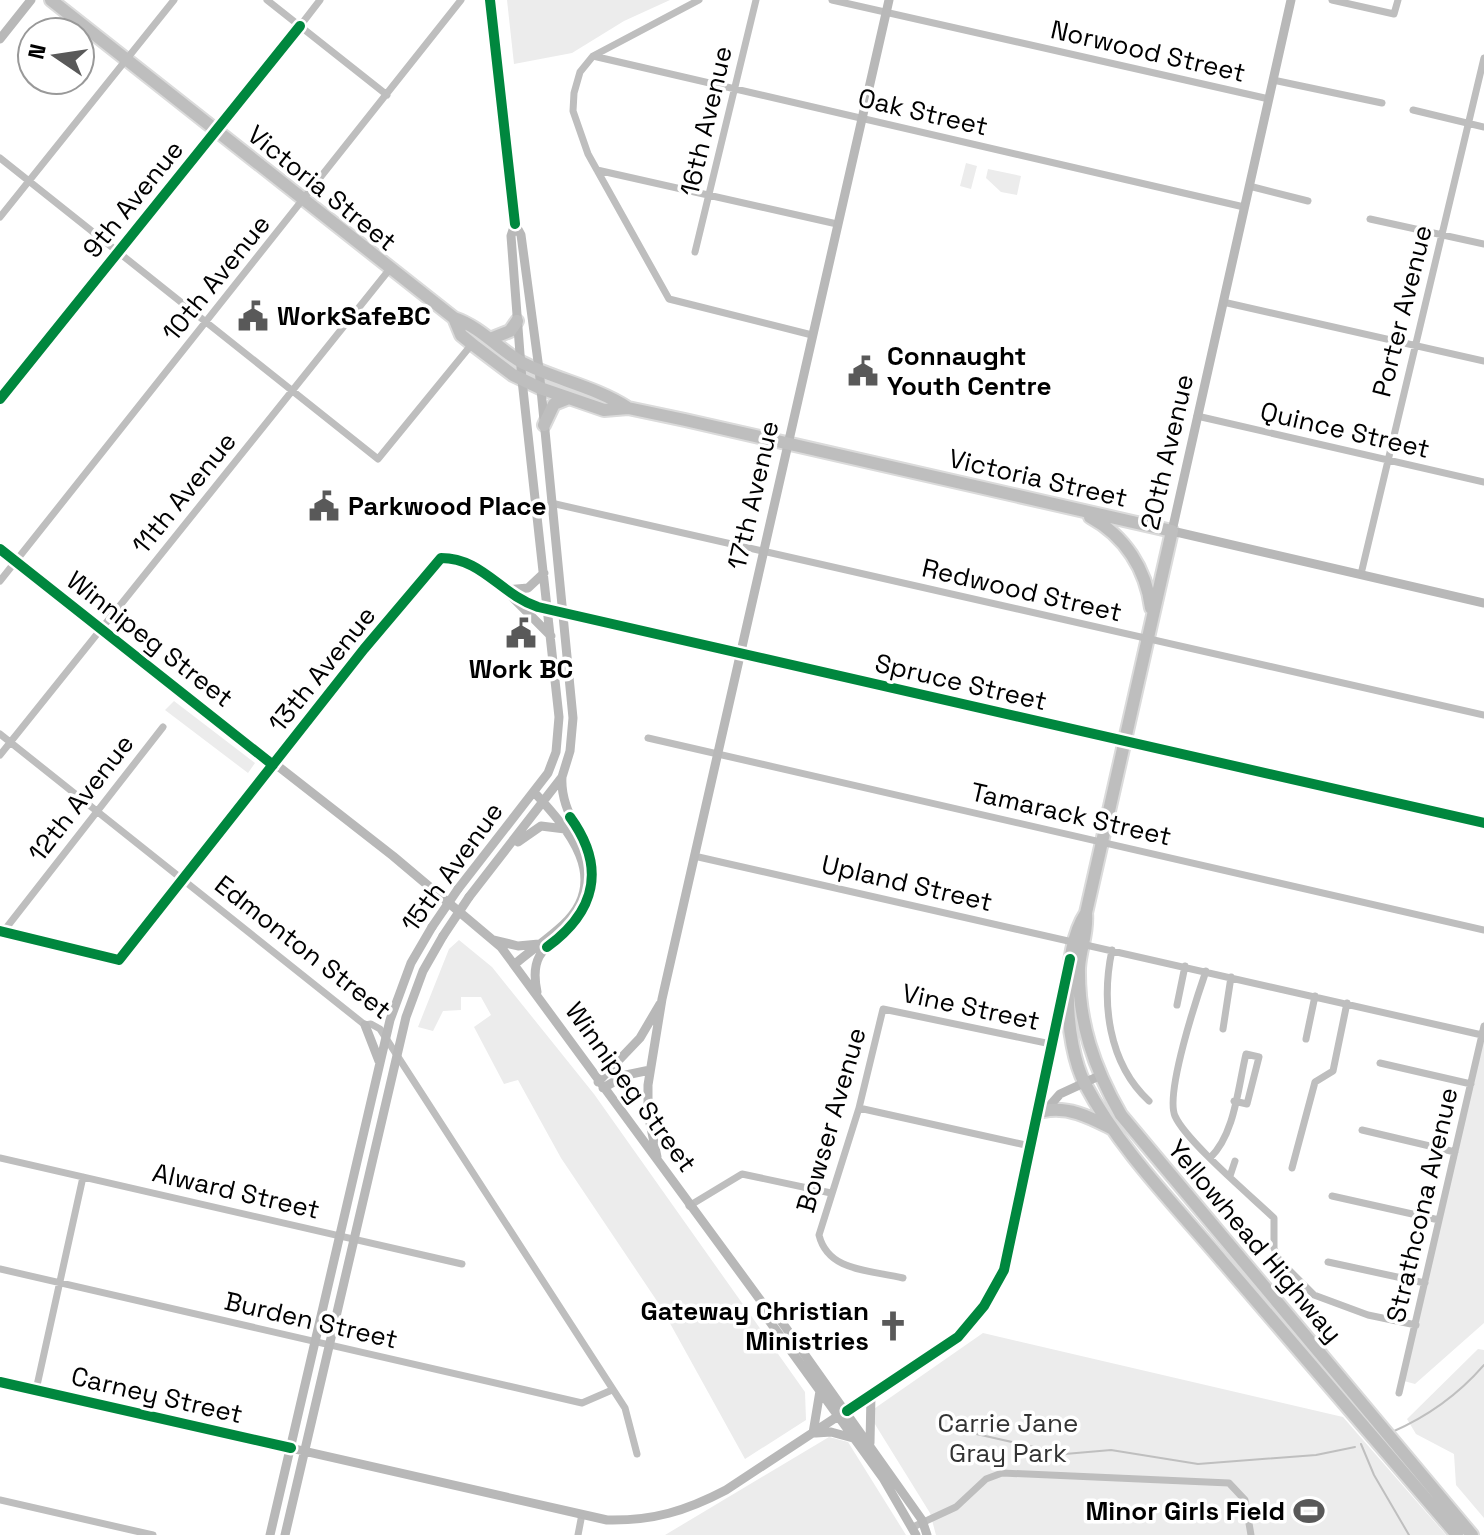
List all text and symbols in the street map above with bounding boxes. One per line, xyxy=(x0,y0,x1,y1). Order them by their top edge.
street label: Norwood Street xyxy=(1047,12,1249,90)
north arrow xyxy=(16,16,96,96)
text: N xyxy=(21,41,52,62)
street label: 16th Avenue xyxy=(672,43,740,199)
street label: Oak Street xyxy=(855,81,991,143)
street label: Victoria Street xyxy=(240,117,404,259)
street label: 9th Avenue xyxy=(75,133,191,265)
street label: 10th Avenue xyxy=(154,208,278,348)
street label: Porter Avenue xyxy=(1364,222,1440,400)
public building icon: WorkSafeBC xyxy=(236,299,270,333)
place label: WorkSafeBC xyxy=(277,299,431,333)
place label: Connaught Youth Centre xyxy=(887,339,1051,403)
public building icon: Connaught Youth Centre xyxy=(846,354,880,388)
street label: 20th Avenue xyxy=(1133,371,1201,533)
street label: Quince Street xyxy=(1257,394,1433,466)
street label: 17th Avenue xyxy=(719,417,787,573)
street label: 11th Avenue xyxy=(124,425,244,561)
street label: Victoria Street xyxy=(945,441,1131,515)
public building icon: Parkwood Place xyxy=(307,489,341,523)
place label: Parkwood Place xyxy=(348,489,546,523)
street label: Redwood Street xyxy=(919,550,1125,630)
street label: Winnipeg Street xyxy=(60,563,240,715)
street label: 13th Avenue xyxy=(261,599,383,739)
public building icon: Work BC xyxy=(504,616,538,650)
street label: Spruce Street xyxy=(872,646,1050,718)
place label: Work BC xyxy=(469,652,573,686)
street label: 12th Avenue xyxy=(21,727,141,869)
street label: Tamarack Street xyxy=(967,774,1175,854)
street label: 15th Avenue xyxy=(393,795,511,939)
street label: Upland Street xyxy=(818,847,996,919)
street label: Edmonton Street xyxy=(208,867,398,1027)
street label: Vine Street xyxy=(899,976,1043,1038)
street label: Winnipeg Street xyxy=(558,995,704,1179)
street label: Bowser Avenue xyxy=(788,1024,874,1216)
street label: Strathcona Avenue xyxy=(1378,1084,1466,1326)
street label: Yellowhead Highway xyxy=(1160,1132,1350,1350)
street label: Alward Street xyxy=(149,1155,323,1227)
street label: Burden Street xyxy=(221,1284,401,1356)
place label: Gateway Christian Ministries xyxy=(641,1294,869,1358)
church icon: Gateway Christian Ministries xyxy=(876,1309,910,1343)
street label: Carney Street xyxy=(68,1359,246,1431)
park label: Carrie Jane Gray Park xyxy=(938,1406,1078,1470)
place label: Minor Girls Field xyxy=(1085,1494,1285,1528)
sports icon: Minor Girls Field xyxy=(1292,1494,1326,1528)

